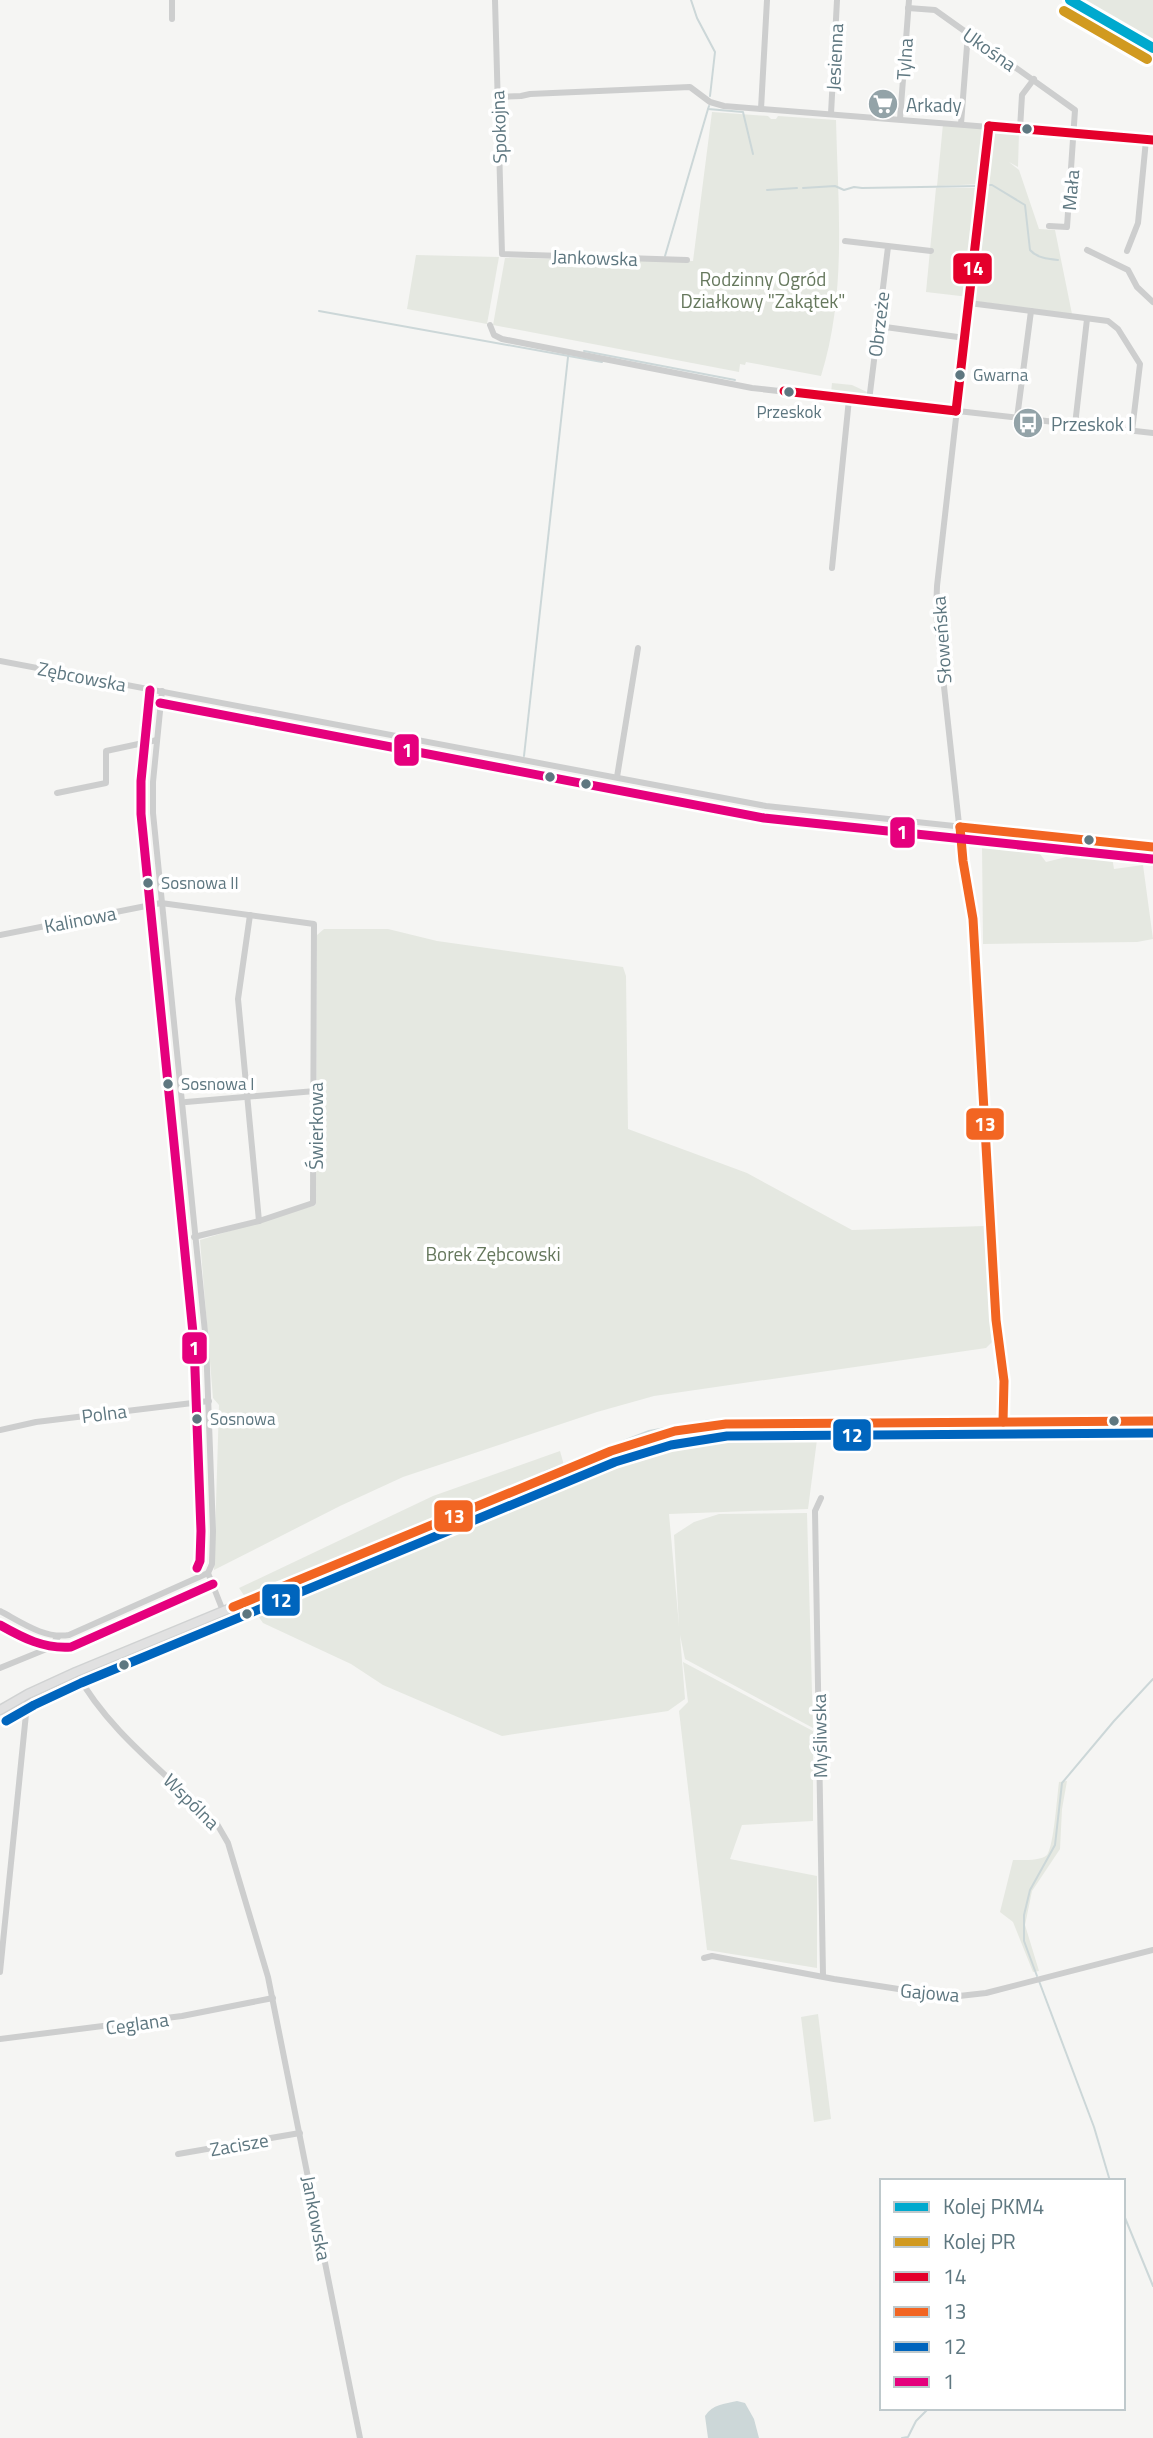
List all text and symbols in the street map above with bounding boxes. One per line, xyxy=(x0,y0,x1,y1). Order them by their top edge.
street label: Ukośna xyxy=(957,20,1023,78)
street label: Jesienna xyxy=(818,22,850,91)
street label: Tylna xyxy=(888,37,920,81)
supermarket icon: Arkady xyxy=(866,87,900,121)
street label: Spokojna xyxy=(482,89,514,164)
place label: Arkady xyxy=(906,90,962,119)
unlabelled marker xyxy=(1020,122,1034,136)
street label: Mała xyxy=(1054,168,1086,212)
street label: Jankowska xyxy=(552,241,639,273)
line badge: 14 xyxy=(952,252,993,285)
text: 14 xyxy=(962,253,984,282)
park label: Rodzinny Ogród Działkowy "Zakątek" xyxy=(681,264,845,315)
street label: Obrzeże xyxy=(860,290,896,358)
place label: Gwarna xyxy=(973,362,1029,388)
marker: Gwarna xyxy=(953,368,967,382)
marker: Przeskok xyxy=(782,385,796,399)
place label: Przeskok xyxy=(756,399,822,425)
bus stop icon: Przeskok I xyxy=(1011,406,1045,440)
place label: Przeskok I xyxy=(1051,409,1133,438)
street label: Słoweńska xyxy=(923,595,959,685)
street label: Zębcowska xyxy=(35,653,129,699)
line badge: 1 xyxy=(393,733,420,767)
text: 1 xyxy=(402,735,412,764)
unlabelled marker xyxy=(543,770,557,784)
unlabelled marker xyxy=(579,777,593,791)
line badge: 1 xyxy=(889,816,916,849)
text: 1 xyxy=(897,817,907,846)
unlabelled marker xyxy=(1082,833,1096,847)
place label: Sosnowa II xyxy=(161,870,239,896)
marker: Sosnowa II xyxy=(141,876,155,890)
street label: Kalinowa xyxy=(41,898,119,940)
place label: Sosnowa I xyxy=(181,1071,254,1097)
marker: Sosnowa I xyxy=(161,1077,175,1091)
street label: Świerkowa xyxy=(301,1082,330,1170)
line badge: 13 xyxy=(965,1107,1005,1141)
text: 13 xyxy=(974,1109,996,1138)
park label: Borek Zębcowski xyxy=(425,1239,561,1268)
line badge: 1 xyxy=(181,1331,208,1365)
text: 1 xyxy=(189,1333,199,1362)
street label: Polna xyxy=(80,1396,129,1430)
place label: Sosnowa xyxy=(210,1406,276,1432)
marker: Sosnowa xyxy=(190,1412,204,1426)
unlabelled marker xyxy=(1107,1414,1121,1428)
line badge: 12 xyxy=(832,1418,872,1452)
text: 12 xyxy=(841,1420,863,1449)
line badge: 13 xyxy=(433,1499,474,1533)
text: 13 xyxy=(443,1501,465,1530)
line badge: 12 xyxy=(261,1583,301,1617)
text: 12 xyxy=(270,1585,292,1614)
unlabelled marker xyxy=(240,1607,254,1621)
unlabelled marker xyxy=(117,1658,131,1672)
street label: Myśliwska xyxy=(804,1693,834,1778)
street label: Wspólna xyxy=(157,1766,227,1836)
street label: Gajowa xyxy=(899,1975,961,2009)
street label: Ceglana xyxy=(104,2004,171,2042)
street label: Zacisze xyxy=(207,2125,271,2163)
street label: Jankowska xyxy=(295,2173,340,2263)
legend xyxy=(880,2179,1125,2410)
text: Kolej PKM4 xyxy=(943,2190,1044,2222)
text: Kolej PR xyxy=(943,2225,1016,2257)
text: 14 xyxy=(943,2260,967,2292)
text: 13 xyxy=(943,2295,967,2327)
text: 12 xyxy=(943,2330,967,2362)
text: 1 xyxy=(943,2365,955,2397)

